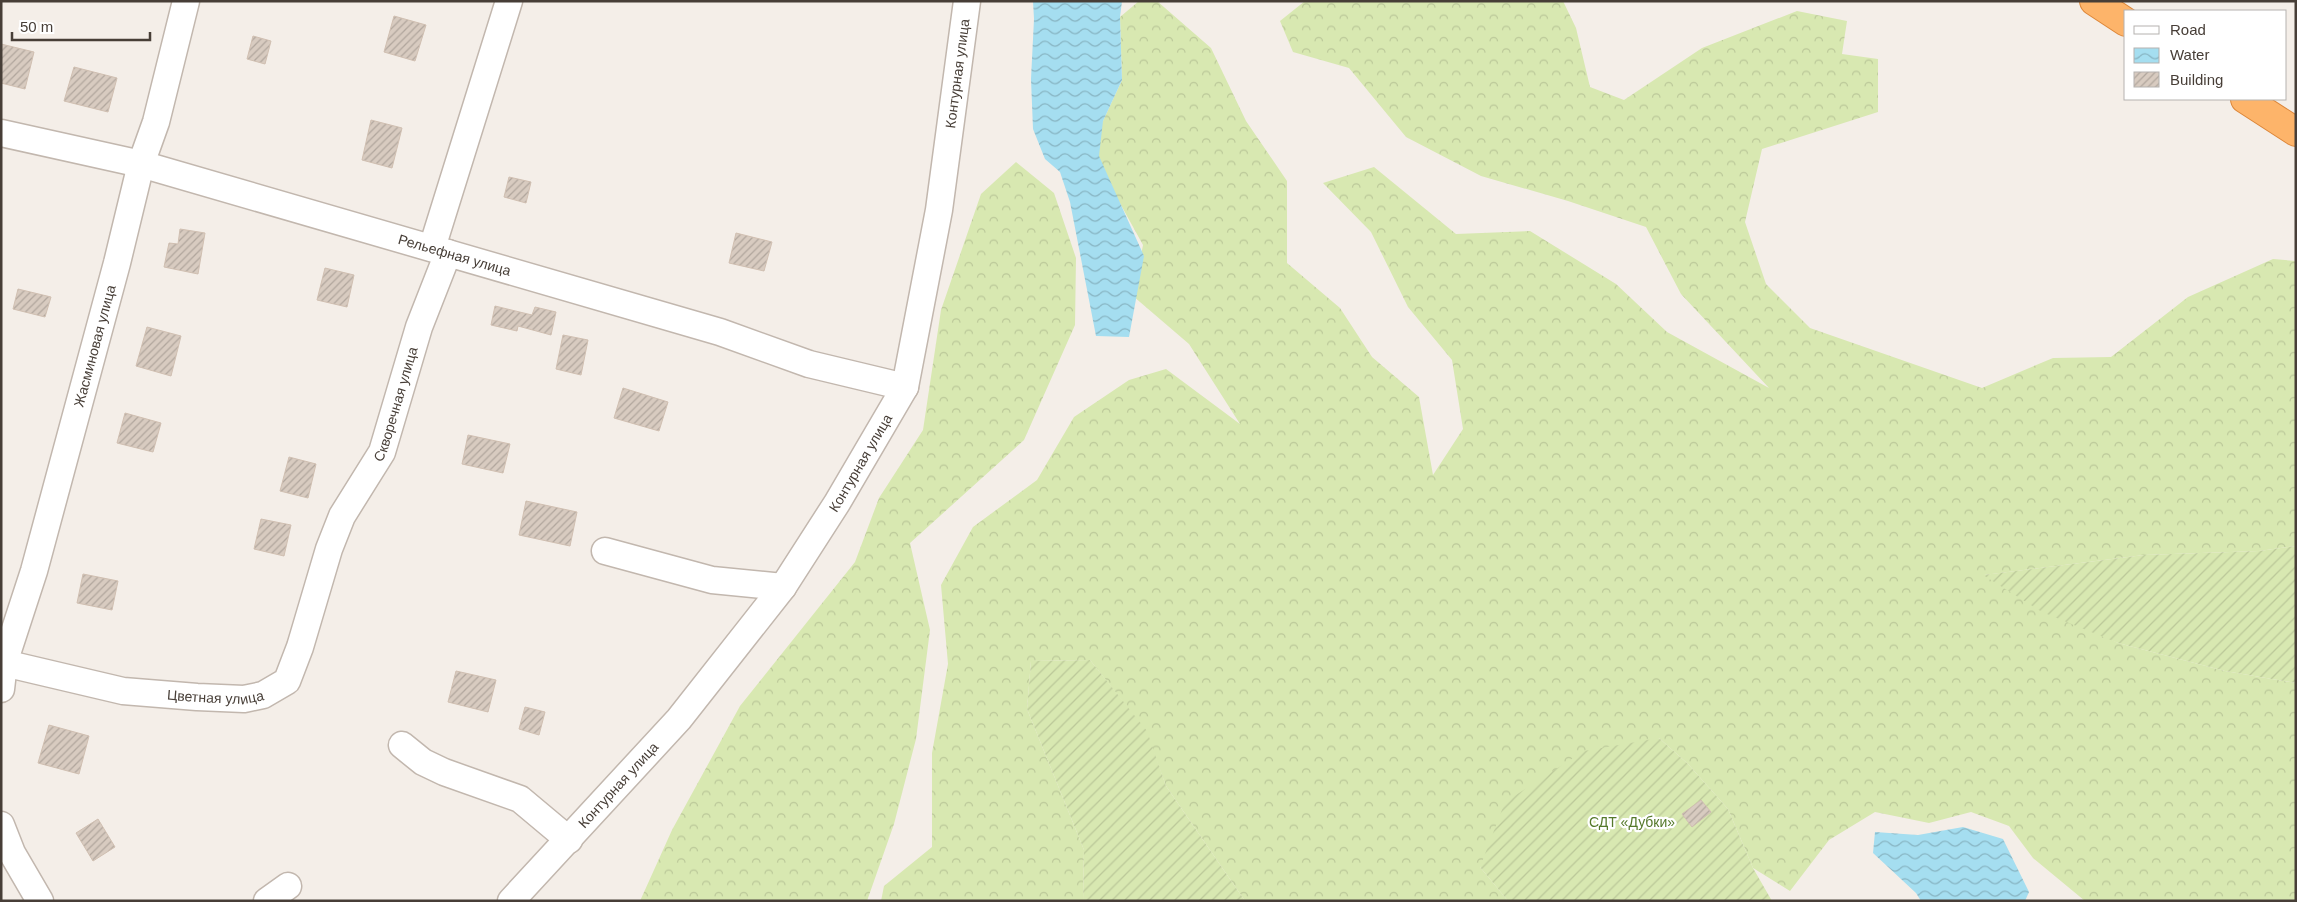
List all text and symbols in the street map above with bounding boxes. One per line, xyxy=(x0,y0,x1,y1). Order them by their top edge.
scale bar xyxy=(12,10,150,42)
legend xyxy=(2124,10,2287,100)
text: 50 m xyxy=(20,18,53,35)
street label: Контурная улица xyxy=(942,18,973,129)
text: Road xyxy=(2170,21,2206,38)
text: Water xyxy=(2170,46,2209,63)
text: Building xyxy=(2170,71,2223,88)
street label: Рельефная улица xyxy=(397,231,513,279)
street label: Жасминовая улица xyxy=(71,283,119,409)
street label: Скворечная улица xyxy=(370,345,421,465)
street label: Контурная улица xyxy=(826,411,895,515)
street label: Цветная улица xyxy=(166,687,265,708)
street label: Контурная улица xyxy=(575,739,662,831)
park label: СДТ «Дубки» xyxy=(1589,814,1675,830)

